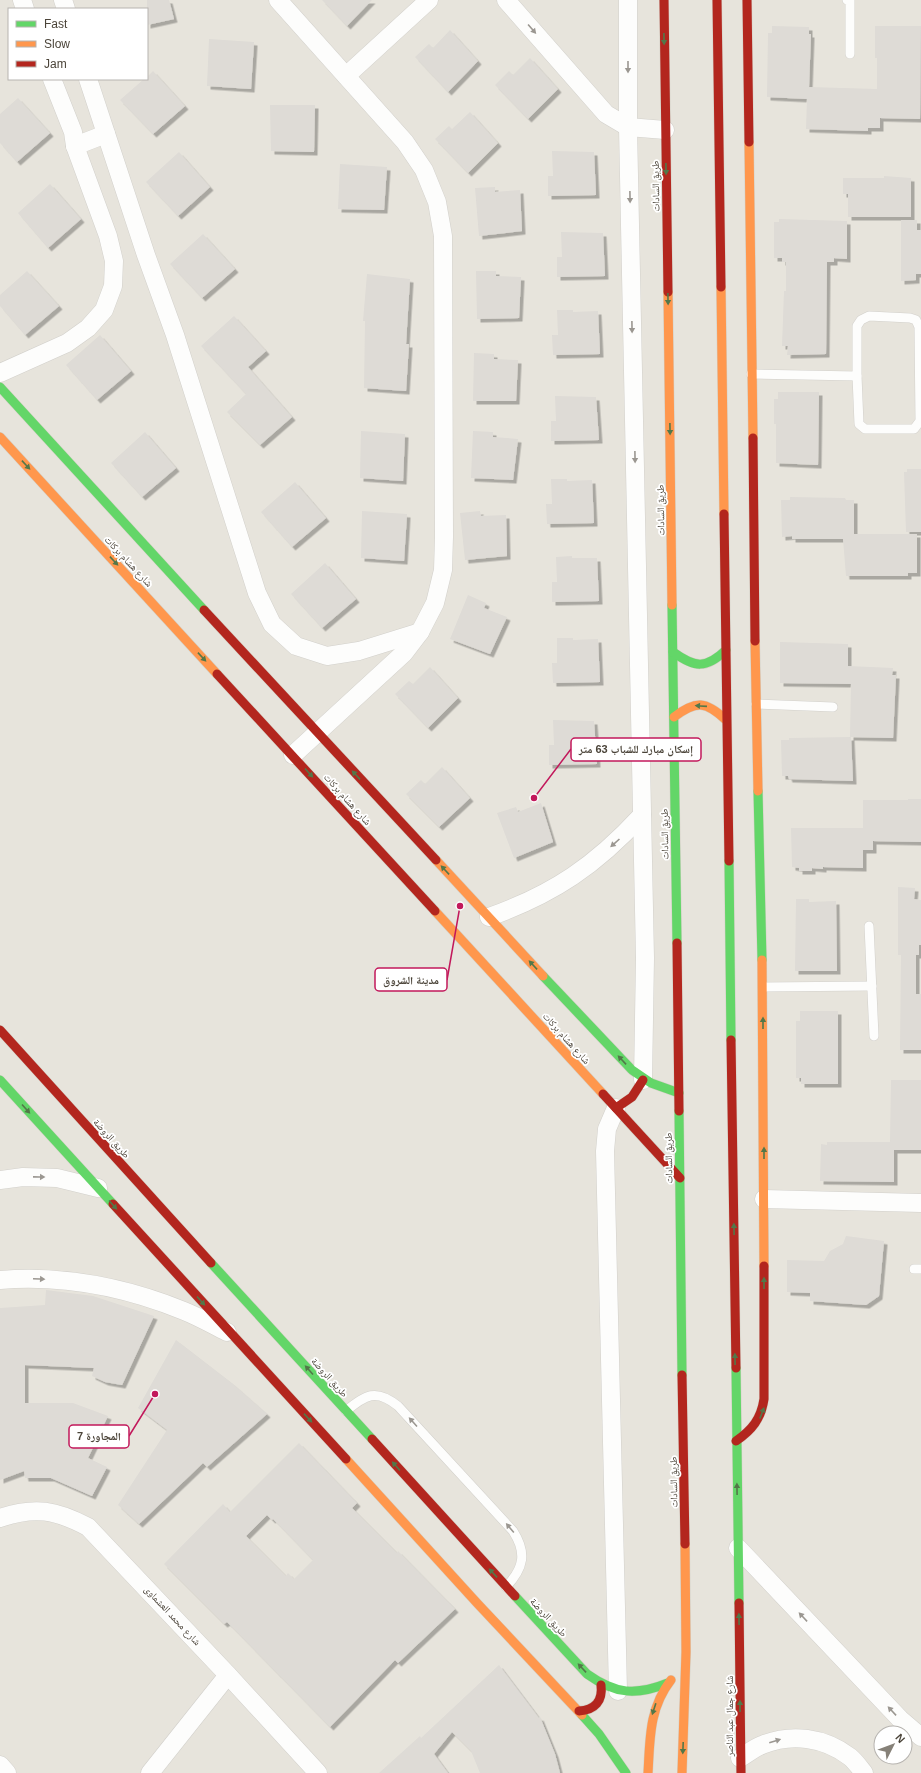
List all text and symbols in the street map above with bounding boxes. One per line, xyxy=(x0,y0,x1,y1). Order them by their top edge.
legend xyxy=(8,8,148,80)
text: Fast xyxy=(44,17,68,31)
one-way arrow xyxy=(527,24,536,35)
one-way arrow xyxy=(661,33,667,46)
text: Slow xyxy=(44,37,70,51)
text: Jam xyxy=(44,57,67,71)
one-way arrow xyxy=(625,61,631,74)
street label: طريق السادات xyxy=(650,160,662,212)
one-way arrow xyxy=(663,163,669,176)
one-way arrow xyxy=(626,191,633,203)
one-way arrow xyxy=(665,293,671,306)
one-way arrow xyxy=(629,321,635,334)
one-way arrow xyxy=(666,423,673,435)
one-way arrow xyxy=(631,451,638,463)
one-way arrow xyxy=(22,460,31,470)
street label: طريق السادات xyxy=(655,484,667,536)
street label: شارع هشام بركات xyxy=(101,534,155,590)
one-way arrow xyxy=(110,556,119,566)
one-way arrow xyxy=(198,652,207,662)
one-way arrow xyxy=(695,702,707,709)
callout: إسكان مبارك للشباب 63 متر xyxy=(571,738,701,761)
text: إسكان مبارك للشباب 63 متر xyxy=(578,743,693,757)
one-way arrow xyxy=(305,768,314,778)
one-way arrow xyxy=(351,770,361,780)
street label: شارع هشام بركات xyxy=(320,772,374,829)
street label: طريق السادات xyxy=(659,808,671,860)
one-way arrow xyxy=(610,838,620,848)
one-way arrow xyxy=(440,865,449,875)
one-way arrow xyxy=(529,960,538,970)
callout: مدينة الشروق xyxy=(375,968,447,991)
text: مدينة الشروق xyxy=(383,974,439,988)
street label: شارع هشام بركات xyxy=(539,1011,593,1068)
one-way arrow xyxy=(760,1016,766,1029)
one-way arrow xyxy=(617,1055,626,1065)
one-way arrow xyxy=(21,1104,31,1114)
street label: طريق الروضة xyxy=(90,1116,132,1161)
street label: طريق السادات xyxy=(663,1132,675,1184)
one-way arrow xyxy=(761,1146,767,1159)
one-way arrow xyxy=(33,1174,46,1180)
one-way arrow xyxy=(108,1201,117,1210)
one-way arrow xyxy=(730,1223,737,1235)
one-way arrow xyxy=(33,1275,45,1282)
one-way arrow xyxy=(761,1277,768,1289)
one-way arrow xyxy=(196,1297,205,1306)
one-way arrow xyxy=(732,1353,739,1365)
street label: طريق الروضة xyxy=(308,1355,350,1400)
one-way arrow xyxy=(304,1365,314,1375)
one-way arrow xyxy=(759,1406,765,1418)
one-way arrow xyxy=(303,1413,313,1423)
one-way arrow xyxy=(409,1417,418,1426)
callout: المجاورة 7 xyxy=(69,1425,129,1448)
text: المجاورة 7 xyxy=(77,1430,121,1443)
street label: طريق السادات xyxy=(668,1456,680,1508)
one-way arrow xyxy=(392,1461,401,1471)
one-way arrow xyxy=(734,1482,740,1495)
one-way arrow xyxy=(505,1523,514,1533)
one-way arrow xyxy=(489,1568,498,1578)
street label: شارع محمد العشماوى xyxy=(141,1583,203,1648)
street label: طريق الروضة xyxy=(527,1596,570,1640)
one-way arrow xyxy=(736,1612,742,1625)
one-way arrow xyxy=(798,1612,808,1622)
one-way arrow xyxy=(577,1663,586,1673)
street label: شارع جمال عبد الناصر xyxy=(724,1675,736,1757)
one-way arrow xyxy=(737,1699,743,1712)
one-way arrow xyxy=(651,1704,657,1716)
one-way arrow xyxy=(887,1706,897,1716)
north arrow xyxy=(873,1725,913,1765)
text: N xyxy=(893,1731,908,1745)
one-way arrow xyxy=(769,1738,781,1744)
one-way arrow xyxy=(680,1742,686,1755)

